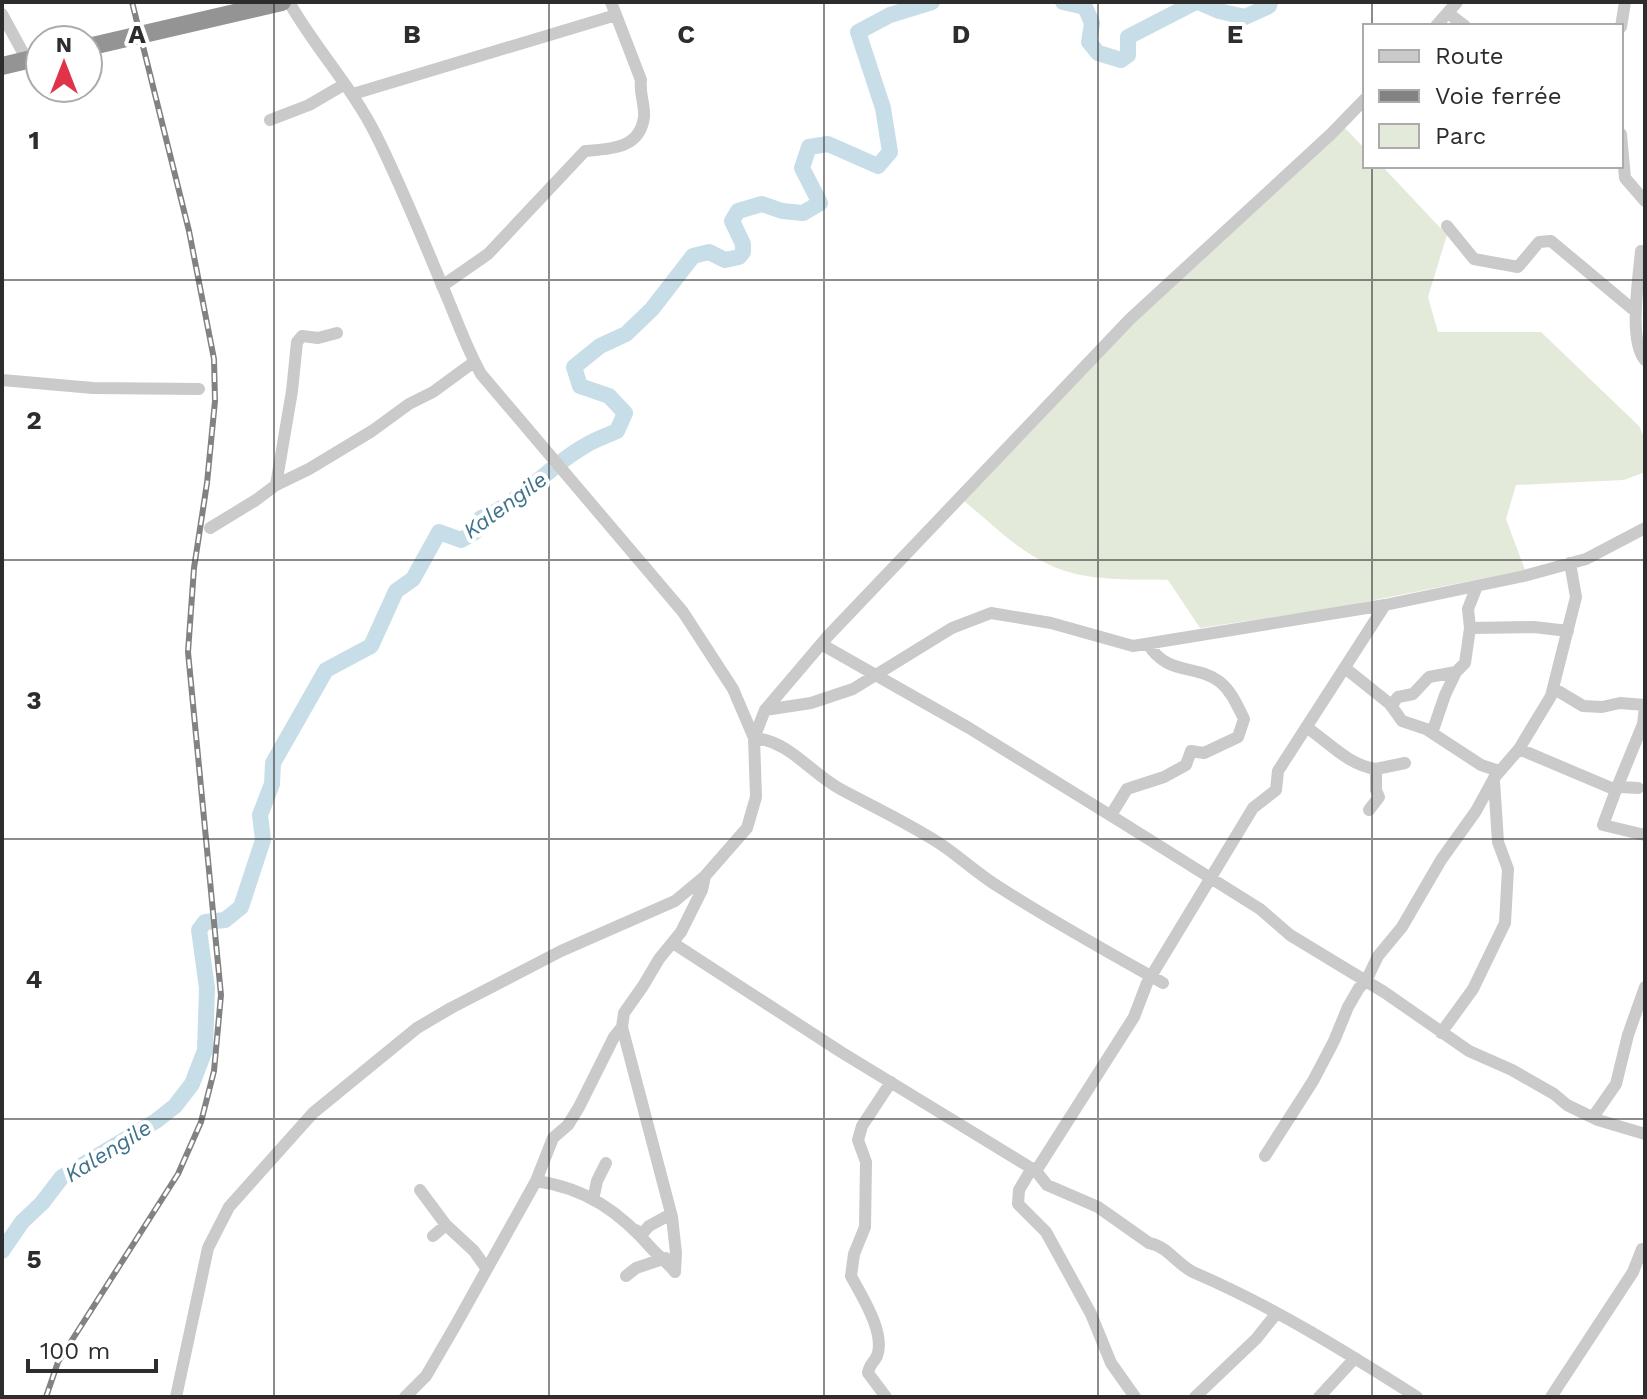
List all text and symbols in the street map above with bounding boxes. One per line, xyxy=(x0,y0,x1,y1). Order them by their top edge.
text: A xyxy=(128,19,146,49)
text: B xyxy=(403,19,421,49)
text: C xyxy=(677,19,695,49)
text: D xyxy=(952,19,970,49)
text: E xyxy=(1227,19,1243,49)
north arrow xyxy=(24,24,104,104)
legend xyxy=(1363,24,1623,168)
text: N xyxy=(56,32,72,57)
text: Route xyxy=(1435,42,1504,70)
text: Voie ferrée xyxy=(1435,82,1562,110)
text: Parc xyxy=(1435,122,1486,150)
text: 1 xyxy=(28,125,40,155)
text: 2 xyxy=(26,405,42,435)
water label: Kalengile xyxy=(458,466,552,544)
text: 3 xyxy=(26,685,42,715)
text: 4 xyxy=(26,964,43,994)
water label: Kalengile xyxy=(60,1115,156,1187)
text: 5 xyxy=(26,1244,42,1274)
scale bar xyxy=(28,1323,156,1373)
text: 100 m xyxy=(40,1337,110,1365)

